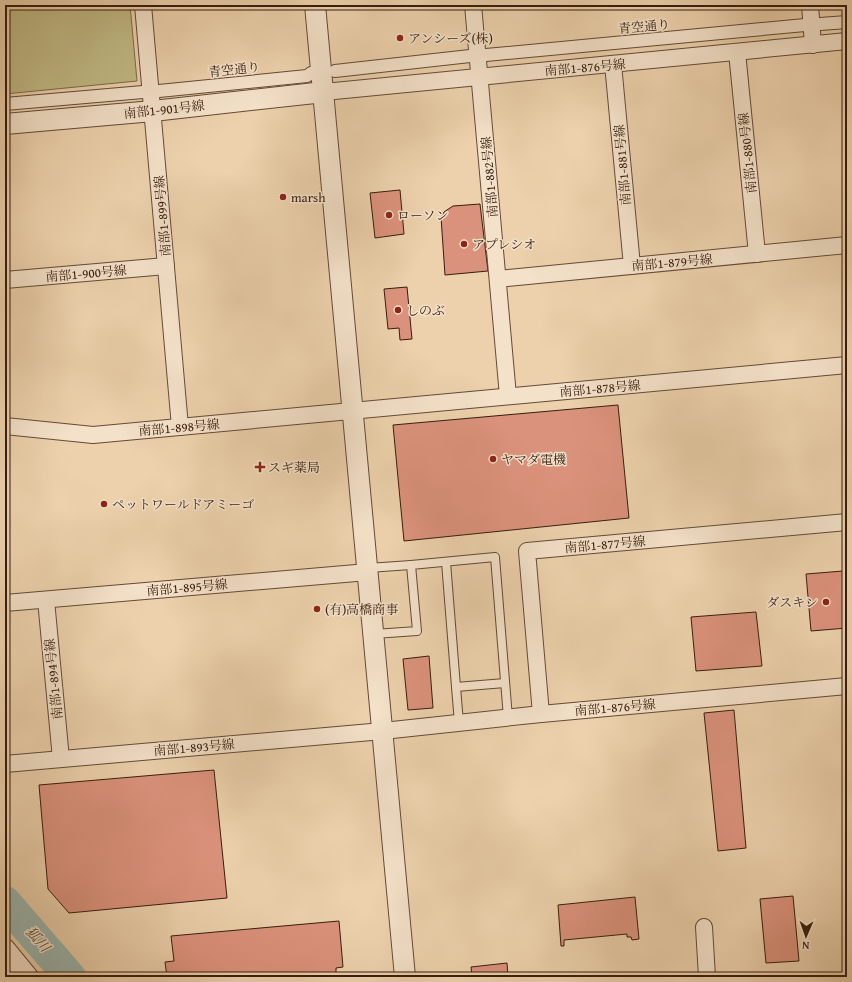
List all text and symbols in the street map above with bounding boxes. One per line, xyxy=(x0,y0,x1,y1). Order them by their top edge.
street label: 青空通り xyxy=(617,15,671,38)
place label: アンシーズ(株) xyxy=(408,29,493,48)
marker: アンシーズ(株) xyxy=(395,33,405,43)
street label: 南部1-876号線 xyxy=(544,54,626,81)
street label: 青空通り xyxy=(207,57,261,82)
street label: 南部1-901号線 xyxy=(123,96,206,123)
street label: 南部1-880号線 xyxy=(734,111,761,194)
street label: 南部1-881号線 xyxy=(609,124,636,206)
street label: 南部1-882号線 xyxy=(476,136,503,218)
street label: 南部1-899号線 xyxy=(149,175,176,257)
place label: marsh xyxy=(291,188,326,207)
marker: marsh xyxy=(278,192,288,202)
place label: ローソン xyxy=(397,206,448,225)
marker: ローソン xyxy=(384,210,394,220)
place label: アプレシオ xyxy=(472,235,536,254)
marker: アプレシオ xyxy=(459,239,469,249)
street label: 南部1-879号線 xyxy=(631,249,713,276)
street label: 南部1-900号線 xyxy=(45,260,127,287)
place label: しのぶ xyxy=(406,301,445,320)
marker: しのぶ xyxy=(393,305,403,315)
street label: 南部1-878号線 xyxy=(559,375,641,402)
street label: 南部1-898号線 xyxy=(138,414,220,441)
place label: ヤマダ電機 xyxy=(501,450,566,469)
marker: ヤマダ電機 xyxy=(488,454,498,464)
place label: スギ薬局 xyxy=(268,458,320,477)
marker: スギ薬局 xyxy=(255,462,265,472)
place label: ペットワールドアミーゴ xyxy=(112,495,254,514)
marker: ペットワールドアミーゴ xyxy=(99,499,109,509)
street label: 南部1-877号線 xyxy=(564,531,646,558)
street label: 南部1-895号線 xyxy=(146,574,228,601)
place label: ダスキン xyxy=(766,593,818,612)
marker: ダスキン xyxy=(821,597,831,607)
place label: (有)高橋商事 xyxy=(325,600,398,619)
marker: (有)高橋商事 xyxy=(312,604,322,614)
street label: 南部1-894号線 xyxy=(40,637,67,720)
street label: 南部1-876号線 xyxy=(574,694,656,721)
street label: 南部1-893号線 xyxy=(153,734,235,761)
north arrow xyxy=(786,916,826,956)
water label: 狐川 xyxy=(21,922,56,958)
text: N xyxy=(801,938,810,954)

